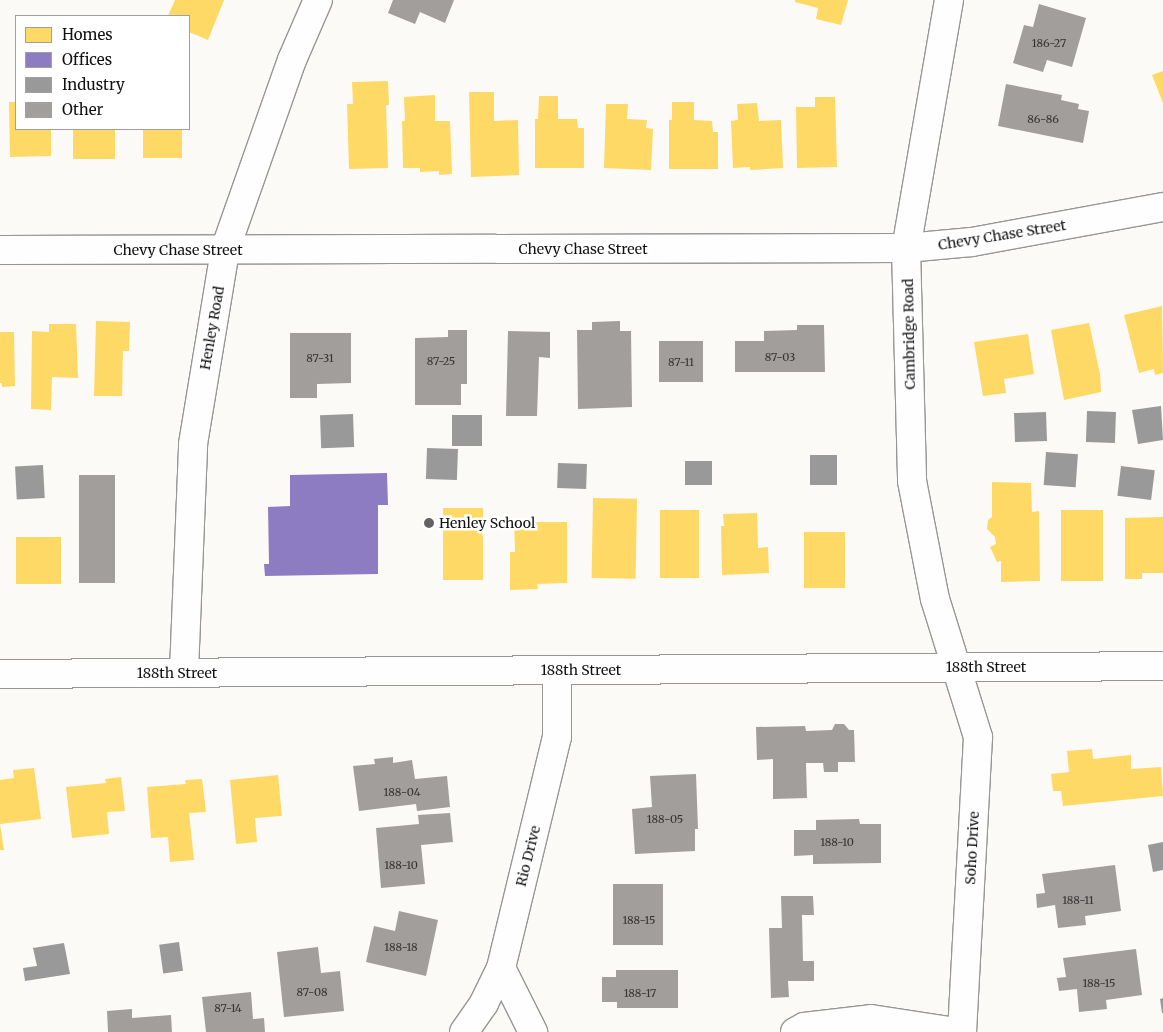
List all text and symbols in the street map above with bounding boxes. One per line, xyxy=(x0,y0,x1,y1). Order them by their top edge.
legend xyxy=(15,15,190,130)
text: Homes xyxy=(62,25,113,44)
house number: 186-27 xyxy=(1032,36,1066,50)
text: Offices xyxy=(62,50,112,69)
text: Industry xyxy=(62,75,125,94)
text: Other xyxy=(62,100,103,119)
house number: 86-86 xyxy=(1027,112,1059,126)
street label: Chevy Chase Street xyxy=(937,217,1067,253)
street label: Chevy Chase Street xyxy=(518,241,648,257)
street label: Chevy Chase Street xyxy=(113,242,243,258)
street label: Cambridge Road xyxy=(900,278,918,390)
street label: Henley Road xyxy=(196,285,228,371)
house number: 87-03 xyxy=(765,350,795,364)
house number: 87-31 xyxy=(306,351,334,365)
house number: 87-25 xyxy=(427,354,455,368)
house number: 87-11 xyxy=(668,355,694,369)
place label: Henley School xyxy=(439,515,535,531)
marker: Henley School xyxy=(423,517,435,529)
street label: 188th Street xyxy=(946,659,1026,675)
street label: 188th Street xyxy=(541,662,621,678)
street label: 188th Street xyxy=(137,665,217,681)
house number: 188-04 xyxy=(384,785,420,799)
street label: Soho Drive xyxy=(962,811,982,885)
house number: 188-05 xyxy=(647,812,683,826)
street label: Rio Drive xyxy=(512,824,544,888)
house number: 188-10 xyxy=(820,835,854,849)
house number: 188-10 xyxy=(384,858,418,872)
house number: 188-11 xyxy=(1062,893,1094,907)
house number: 188-15 xyxy=(622,913,656,927)
house number: 188-18 xyxy=(384,940,418,954)
house number: 188-15 xyxy=(1082,976,1116,990)
house number: 87-08 xyxy=(296,985,328,999)
house number: 188-17 xyxy=(624,986,656,1000)
house number: 87-14 xyxy=(214,1001,242,1015)

